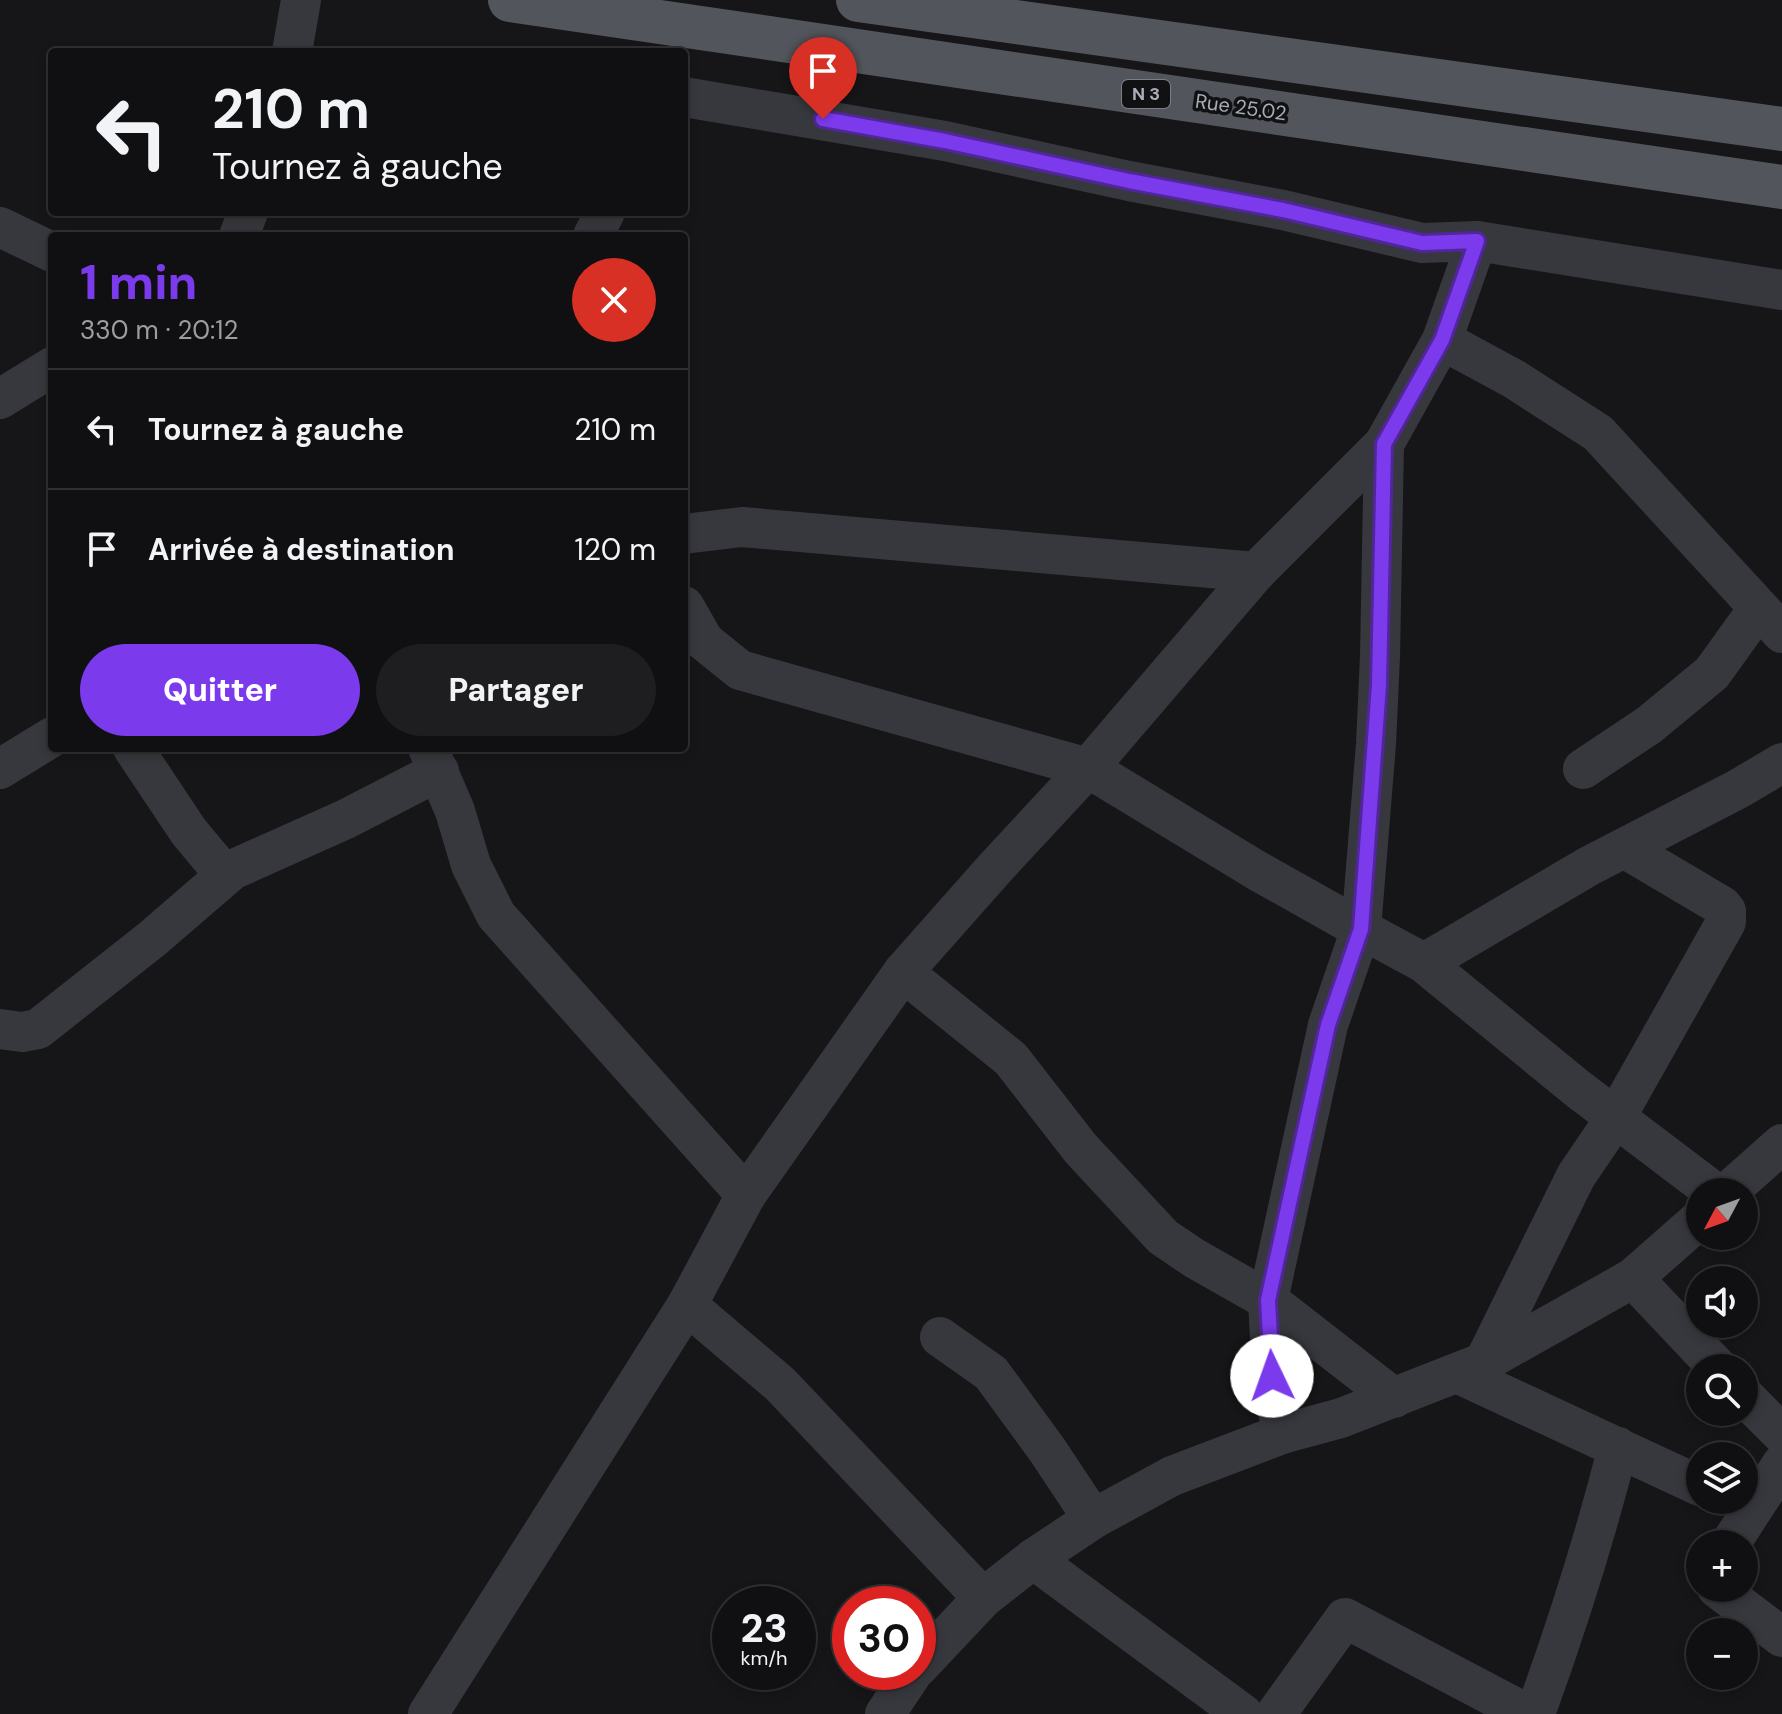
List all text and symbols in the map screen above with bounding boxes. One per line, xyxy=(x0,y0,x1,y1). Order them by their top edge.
pin xyxy=(789,37,857,119)
icon: arrive xyxy=(801,49,845,93)
text: 210 m xyxy=(212,72,370,145)
icon: left xyxy=(80,80,184,184)
road number: N 3 xyxy=(1122,80,1170,108)
street label: Rue 25.02 xyxy=(1194,88,1288,126)
text: Tournez à gauche xyxy=(212,143,503,190)
text: 1 min xyxy=(80,251,197,314)
button: close xyxy=(572,258,656,342)
text: 330 m · 20:12 xyxy=(80,313,238,347)
icon: left xyxy=(80,407,124,451)
text: Tournez à gauche xyxy=(148,410,404,449)
text: 210 m xyxy=(574,410,656,449)
icon: arrive xyxy=(80,527,124,571)
text: Arrivée à destination xyxy=(148,530,454,569)
text: 120 m xyxy=(574,530,656,569)
button: Quitter xyxy=(80,644,360,736)
button: Partager xyxy=(376,644,656,736)
north arrow xyxy=(1686,1178,1758,1250)
map controls xyxy=(1686,1178,1758,1690)
button: sound xyxy=(1686,1266,1758,1338)
position arrow xyxy=(1230,1334,1314,1418)
button: search xyxy=(1686,1354,1758,1426)
button: layers xyxy=(1686,1442,1758,1514)
button: + xyxy=(1686,1530,1758,1602)
speed limit sign: 30 xyxy=(832,1586,936,1690)
text: 23 xyxy=(740,1602,788,1654)
button: − xyxy=(1686,1618,1758,1690)
text: km/h xyxy=(740,1645,788,1671)

